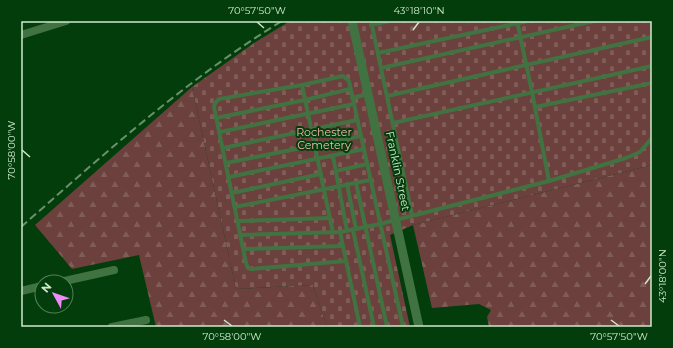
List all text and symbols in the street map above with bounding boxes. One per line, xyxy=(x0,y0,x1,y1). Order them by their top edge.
text: 70°57'50"W xyxy=(228,4,286,17)
text: 43°18'10"N xyxy=(393,4,445,17)
text: 70°58'00"W xyxy=(5,121,18,179)
park label: Rochester Cemetery xyxy=(296,125,352,152)
street label: Franklin Street xyxy=(383,130,413,213)
text: 43°18'00"N xyxy=(656,249,669,303)
north arrow xyxy=(34,274,74,314)
text: N xyxy=(38,280,55,295)
text: 70°58'00"W xyxy=(203,330,261,343)
text: 70°57'50"W xyxy=(590,330,648,343)

